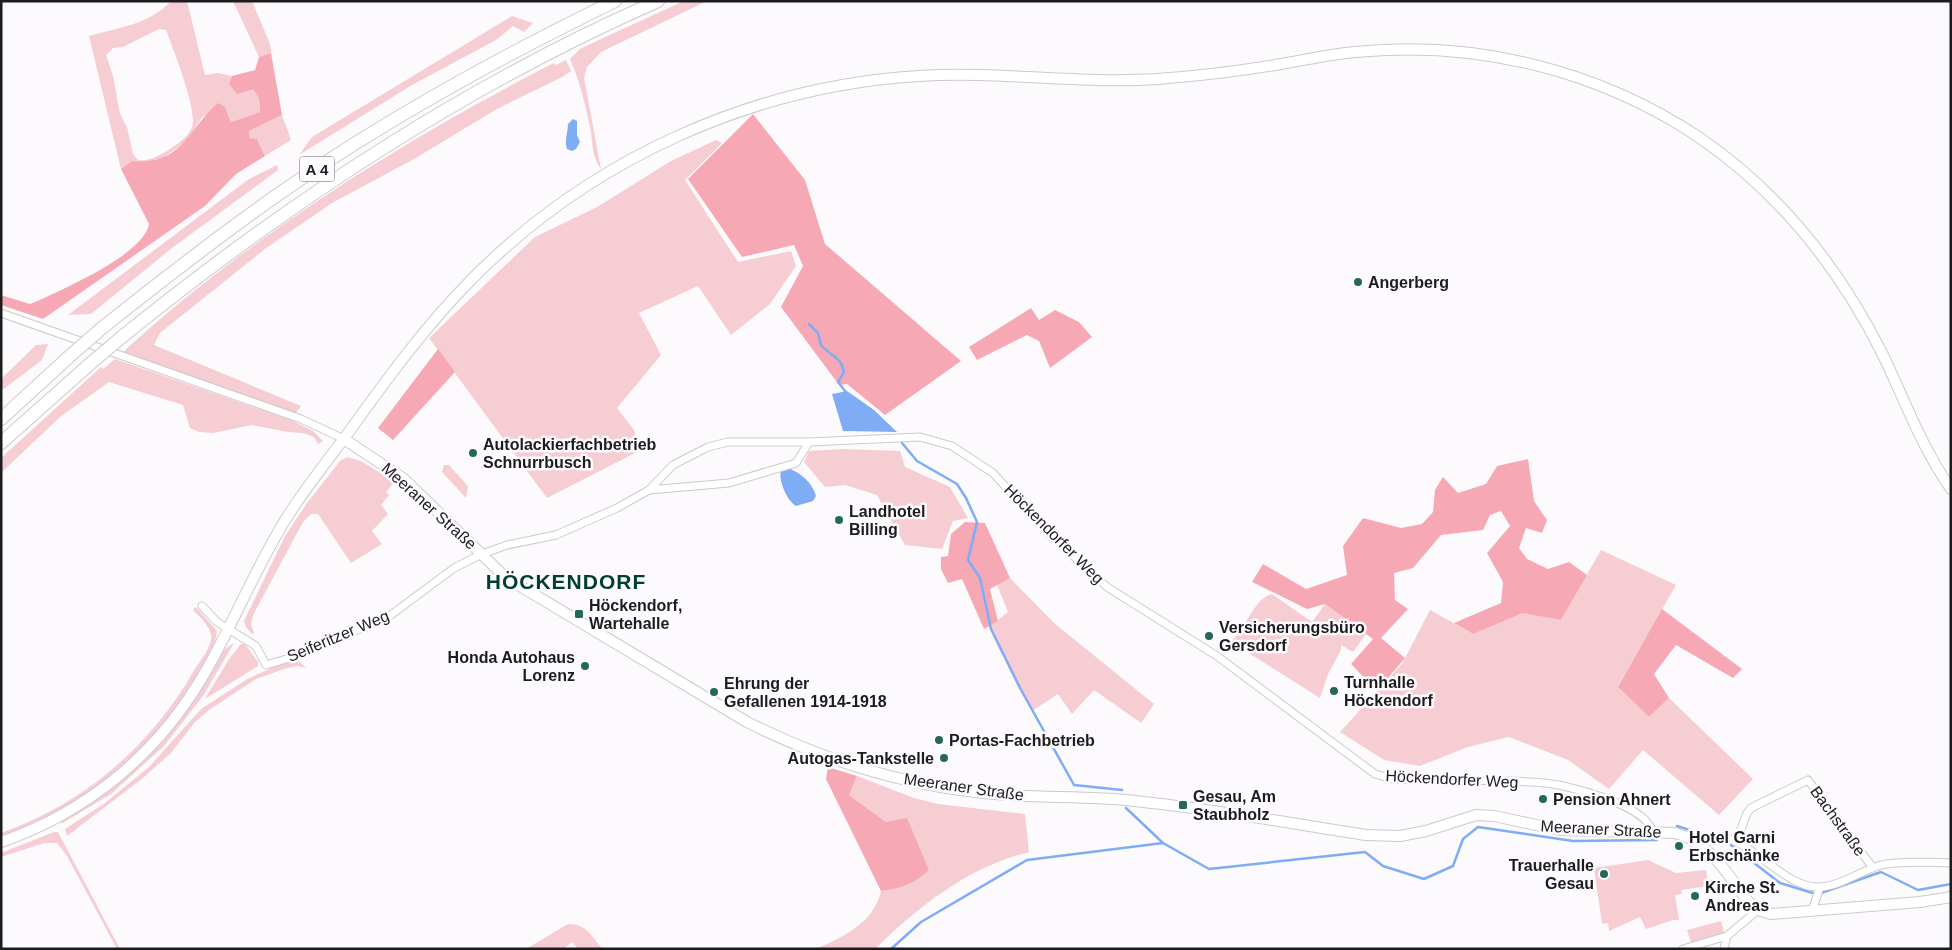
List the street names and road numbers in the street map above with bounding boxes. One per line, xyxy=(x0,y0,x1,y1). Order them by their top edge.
road number: A 4 xyxy=(300,156,334,182)
street label: Meeraner Straße xyxy=(378,459,480,553)
street label: Höckendorfer Weg xyxy=(1001,481,1107,587)
street label: Seiferitzer Weg xyxy=(284,607,392,665)
street label: Höckendorfer Weg xyxy=(1385,767,1519,791)
street label: Meeraner Straße xyxy=(903,770,1025,804)
street label: Bachstraße xyxy=(1807,783,1869,859)
street label: Meeraner Straße xyxy=(1540,817,1662,841)

